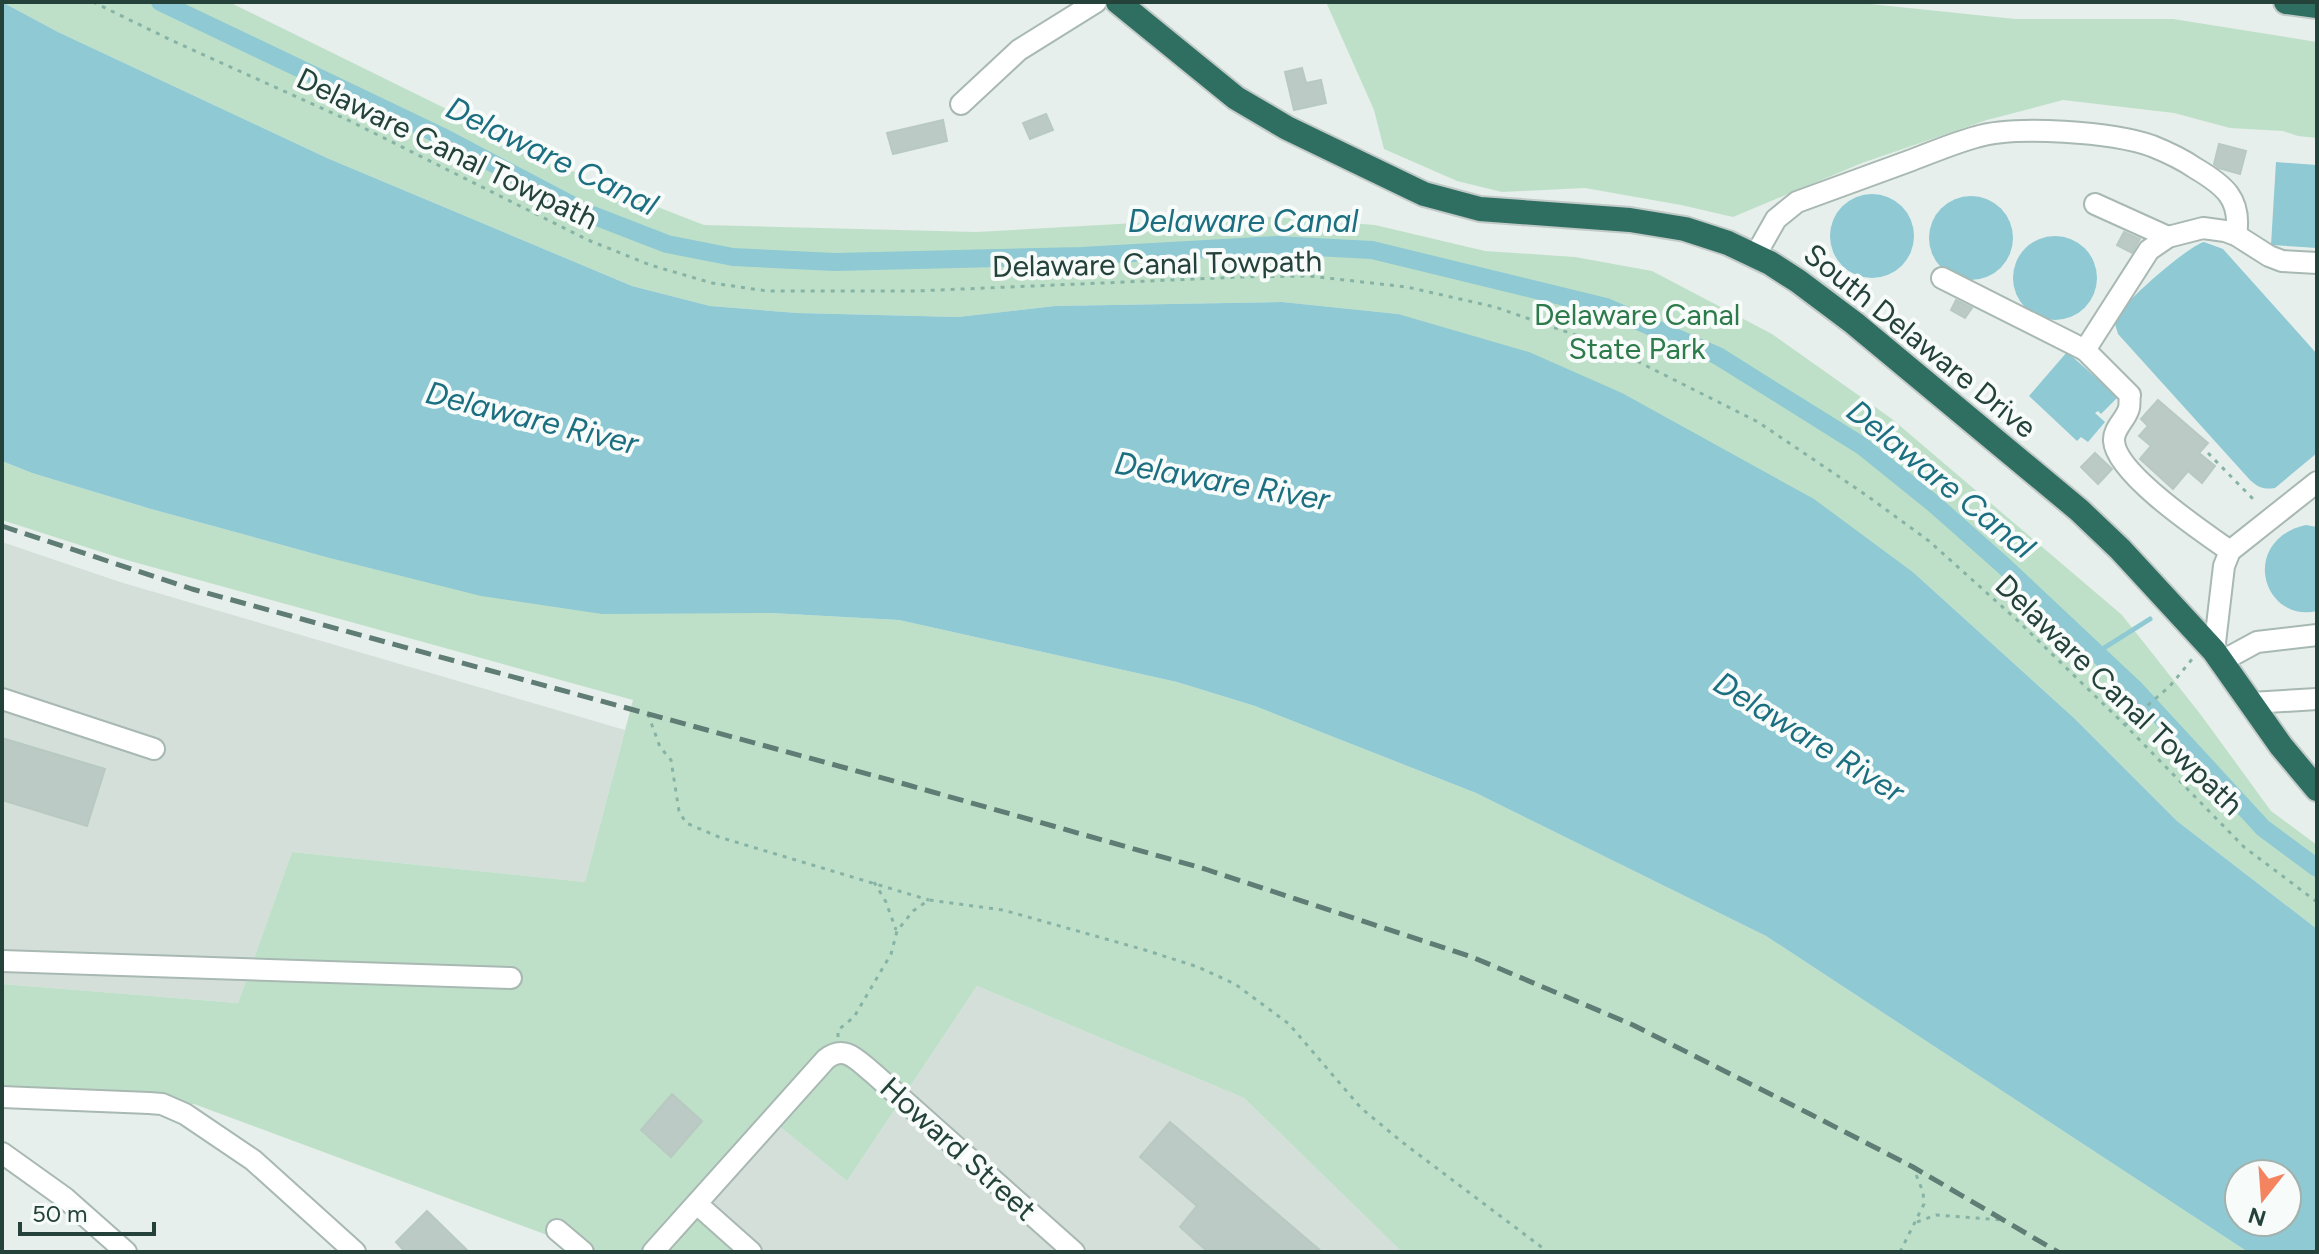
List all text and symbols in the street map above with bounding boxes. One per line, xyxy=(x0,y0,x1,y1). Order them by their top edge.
street label: Delaware Canal Towpath xyxy=(291,60,603,238)
water label: Delaware Canal xyxy=(440,88,664,224)
water label: Delaware Canal xyxy=(1128,202,1359,240)
street label: South Delaware Drive xyxy=(1797,235,2044,446)
street label: Delaware Canal Towpath xyxy=(991,242,1322,285)
park label: Delaware Canal State Park xyxy=(1534,296,1740,367)
water label: Delaware River xyxy=(422,373,643,463)
water label: Delaware Canal xyxy=(1839,392,2043,567)
water label: Delaware River xyxy=(1112,443,1333,519)
street label: Delaware Canal Towpath xyxy=(1988,567,2251,823)
water label: Delaware River xyxy=(1707,663,1912,811)
street label: Howard Street xyxy=(873,1069,1044,1228)
north arrow xyxy=(2223,1158,2303,1238)
scale bar xyxy=(20,1186,154,1236)
text: 50 m xyxy=(32,1199,88,1228)
text: N xyxy=(2245,1201,2269,1232)

